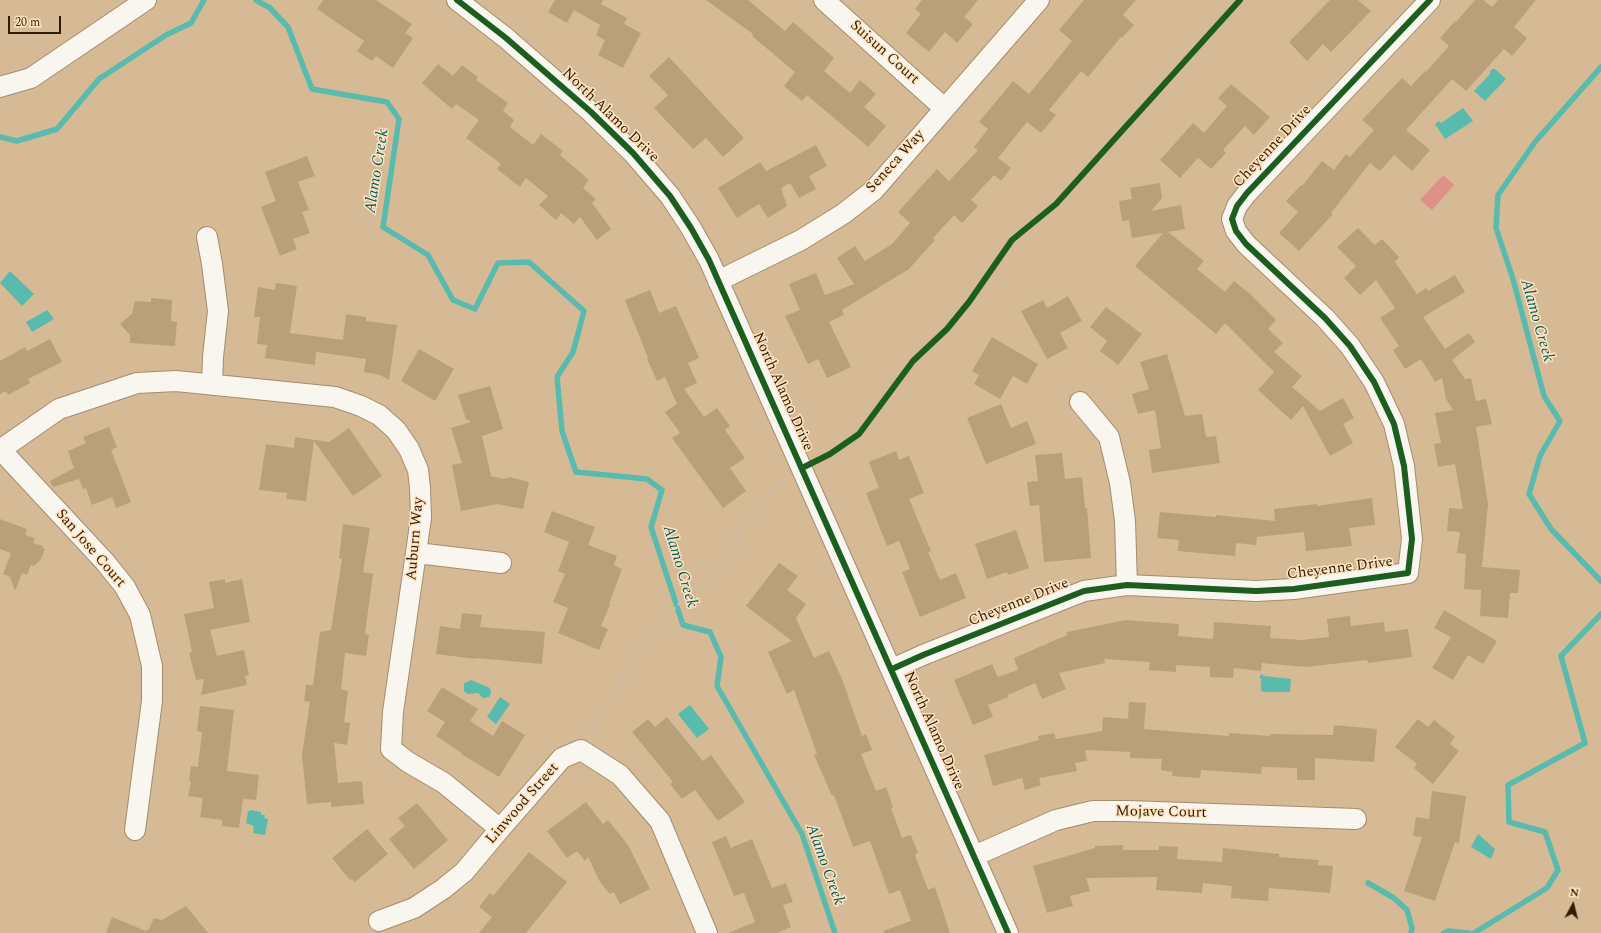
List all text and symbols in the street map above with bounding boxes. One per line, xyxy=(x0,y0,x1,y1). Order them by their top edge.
scale bar xyxy=(10,8,63,34)
text: 20 m xyxy=(15,13,40,32)
street label: Suisun Court xyxy=(846,17,922,89)
street label: North Alamo Drive xyxy=(558,65,662,167)
street label: Cheyenne Drive xyxy=(1230,102,1316,192)
street label: Seneca Way xyxy=(863,127,929,197)
water label: Alamo Creek xyxy=(362,128,394,214)
water label: Alamo Creek xyxy=(1515,278,1557,364)
street label: North Alamo Drive xyxy=(748,330,816,454)
street label: Auburn Way xyxy=(403,497,429,581)
street label: San Jose Court xyxy=(51,506,129,592)
water label: Alamo Creek xyxy=(657,524,701,610)
street label: Cheyenne Drive xyxy=(1286,554,1394,584)
street label: Cheyenne Drive xyxy=(966,575,1072,631)
street label: North Alamo Drive xyxy=(899,669,967,793)
street label: Linwood Street xyxy=(483,760,563,848)
street label: Mojave Court xyxy=(1115,803,1207,823)
water label: Alamo Creek xyxy=(800,822,848,908)
text: N xyxy=(1569,884,1580,902)
north arrow xyxy=(1553,885,1593,925)

